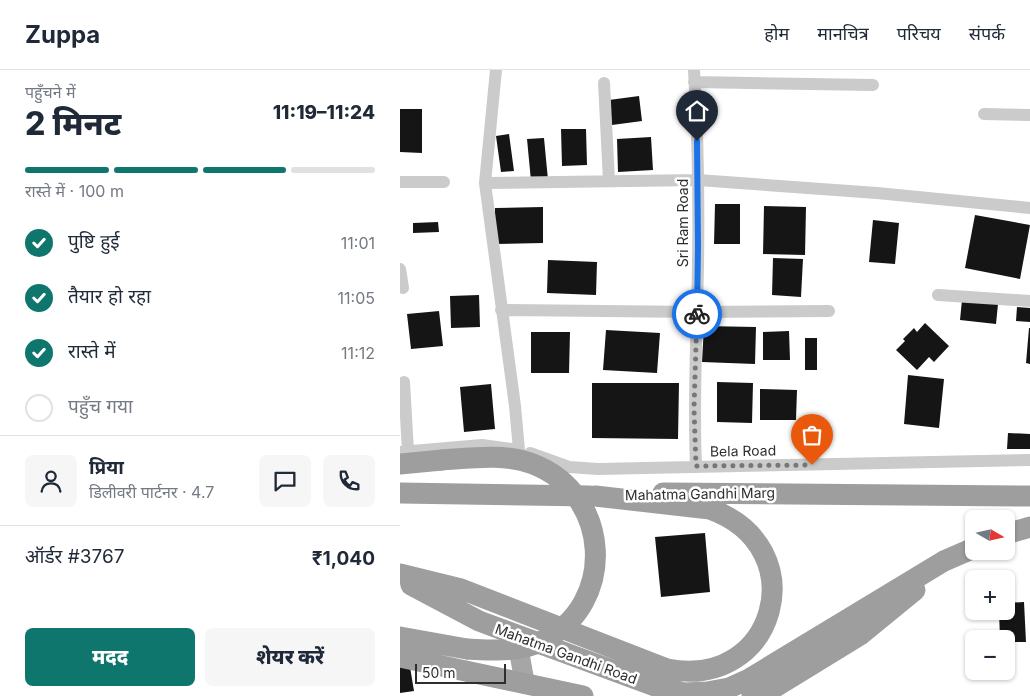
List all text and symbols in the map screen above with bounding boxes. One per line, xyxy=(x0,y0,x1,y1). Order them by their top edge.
text: Zuppa xyxy=(25,20,100,49)
text: होम xyxy=(764,23,789,44)
text: मानचित्र xyxy=(817,23,869,44)
text: परिचय xyxy=(897,23,941,44)
text: संपर्क xyxy=(969,23,1005,44)
text: पहुँचने में xyxy=(25,82,76,102)
pin xyxy=(676,90,718,141)
icon: home xyxy=(683,97,711,125)
text: 11:19–11:24 xyxy=(273,101,375,124)
text: 2 मिनट xyxy=(25,104,121,143)
street label: Sri Ram Road xyxy=(674,179,691,267)
text: रास्ते में · 100 m xyxy=(25,181,124,201)
icon: check xyxy=(25,229,53,257)
text: पुष्टि हुई xyxy=(68,230,120,253)
text: 11:01 xyxy=(341,233,375,253)
icon: check xyxy=(25,284,53,312)
text: तैयार हो रहा xyxy=(68,285,151,308)
text: 11:05 xyxy=(338,288,375,308)
courier xyxy=(672,289,722,339)
icon: bike xyxy=(683,300,711,328)
icon: check xyxy=(25,339,53,367)
text: रास्ते में xyxy=(68,340,116,363)
text: 11:12 xyxy=(341,343,375,363)
text: पहुँच गया xyxy=(68,395,133,418)
pin xyxy=(791,414,833,465)
icon: bag xyxy=(798,421,826,449)
street label: Bela Road xyxy=(710,441,776,460)
button: person xyxy=(25,455,77,507)
button: chat xyxy=(259,455,311,507)
button: phone xyxy=(323,455,375,507)
text: प्रिया xyxy=(89,456,124,479)
text: डिलीवरी पार्टनर · 4.7 xyxy=(89,482,214,502)
street label: Mahatma Gandhi Marg xyxy=(625,484,775,503)
north arrow xyxy=(965,510,1015,560)
map controls xyxy=(965,510,1015,680)
text: ऑर्डर #3767 xyxy=(25,545,124,568)
text: ₹1,040 xyxy=(312,547,375,570)
button: + xyxy=(965,570,1015,620)
street label: Mahatma Gandhi Road xyxy=(493,620,639,687)
button: मदद xyxy=(25,628,195,686)
button: शेयर करें xyxy=(205,628,375,686)
button: − xyxy=(965,630,1015,680)
scale bar xyxy=(415,661,506,684)
text: 50 m xyxy=(422,664,456,681)

